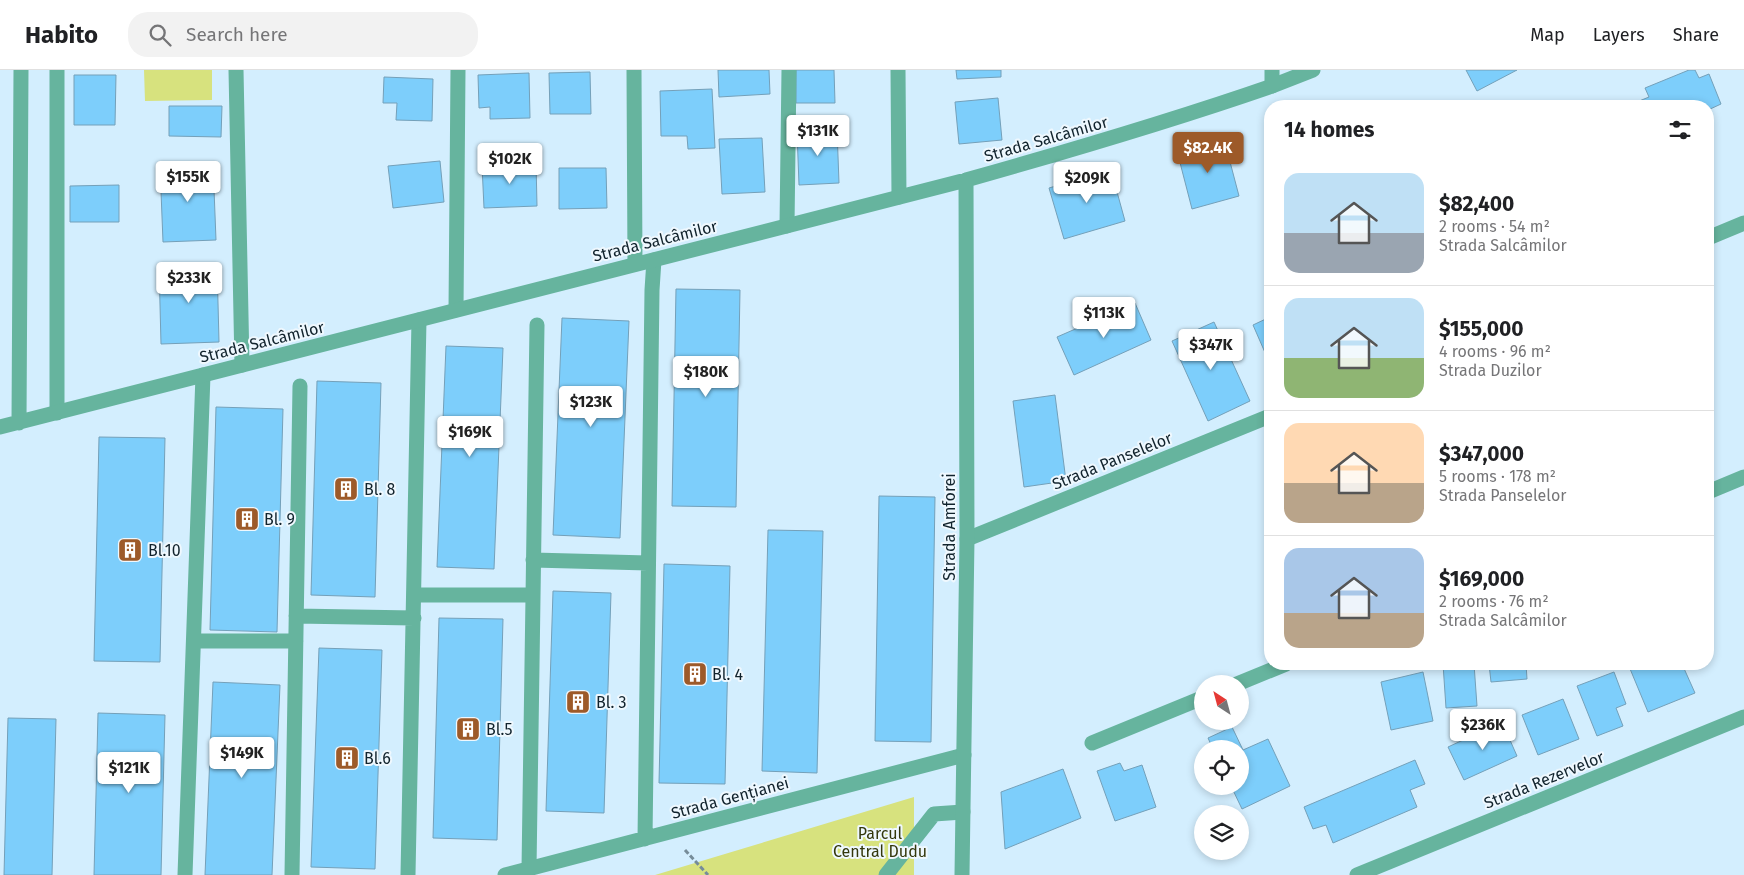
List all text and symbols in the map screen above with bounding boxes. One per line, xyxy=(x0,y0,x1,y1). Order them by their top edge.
search box xyxy=(128,12,478,57)
text: Habito xyxy=(25,21,98,49)
icon: search xyxy=(146,21,174,49)
text: Search here xyxy=(186,23,288,46)
text: Map xyxy=(1530,24,1565,46)
text: Layers xyxy=(1593,24,1645,46)
text: Share xyxy=(1673,24,1719,46)
street label: Strada Salcâmilor xyxy=(982,112,1111,166)
pin: $131K xyxy=(783,114,853,157)
icon: filters xyxy=(1666,116,1694,144)
text: 14 homes xyxy=(1284,117,1374,143)
text: $131K xyxy=(797,121,839,140)
pin: $82.4K xyxy=(1167,132,1249,174)
text: $82.4K xyxy=(1184,138,1232,157)
pin: $102K xyxy=(475,142,545,185)
text: $102K xyxy=(488,149,532,168)
pin: $155K xyxy=(153,160,223,203)
pin: $209K xyxy=(1052,162,1122,204)
text: $155K xyxy=(167,167,209,186)
text: $209K xyxy=(1064,168,1110,187)
text: $82,400 xyxy=(1439,191,1514,217)
icon: home xyxy=(1324,193,1384,253)
street label: Strada Salcâmilor xyxy=(591,216,720,266)
text: 2 rooms · 54 m² xyxy=(1439,217,1550,236)
text: Strada Salcâmilor xyxy=(1439,236,1567,255)
pin: $233K xyxy=(154,262,224,304)
text: $233K xyxy=(167,268,211,287)
pin: $113K xyxy=(1069,296,1139,339)
text: $113K xyxy=(1083,303,1125,322)
text: $155,000 xyxy=(1439,316,1524,342)
street label: Strada Salcâmilor xyxy=(198,317,327,367)
icon: home xyxy=(1324,318,1384,378)
pin: $347K xyxy=(1176,328,1246,371)
text: $347K xyxy=(1189,335,1233,354)
text: 4 rooms · 96 m² xyxy=(1439,342,1551,361)
pin: $180K xyxy=(671,356,741,398)
text: Strada Duzilor xyxy=(1439,361,1542,380)
text: $180K xyxy=(684,362,728,381)
pin: $123K xyxy=(556,386,626,428)
text: $123K xyxy=(570,392,612,411)
pin: $169K xyxy=(435,416,505,458)
text: $169K xyxy=(448,422,492,441)
street label: Strada Panselelor xyxy=(1049,428,1175,494)
text: $347,000 xyxy=(1439,441,1524,467)
icon: home xyxy=(1324,443,1384,503)
text: 5 rooms · 178 m² xyxy=(1439,467,1556,486)
street label: Strada Amforei xyxy=(940,473,959,581)
building icon: Bl. 8 xyxy=(333,476,359,502)
place label: Bl. 8 xyxy=(364,480,396,499)
text: Strada Panselelor xyxy=(1439,486,1566,505)
building icon: Bl. 9 xyxy=(234,506,260,532)
place label: Bl. 9 xyxy=(264,510,295,529)
building icon: Bl.10 xyxy=(117,537,143,563)
place label: Bl.10 xyxy=(148,541,181,560)
text: $169,000 xyxy=(1439,566,1524,592)
icon: home xyxy=(1324,568,1384,628)
text: 2 rooms · 76 m² xyxy=(1439,592,1549,611)
text: Strada Salcâmilor xyxy=(1439,611,1567,630)
building icon: Bl. 4 xyxy=(682,661,708,687)
place label: Bl. 4 xyxy=(712,665,744,684)
north arrow xyxy=(1194,675,1249,730)
map controls xyxy=(1194,675,1249,860)
building icon: Bl. 3 xyxy=(565,689,591,715)
place label: Bl. 3 xyxy=(596,693,627,712)
pin: $236K xyxy=(1448,708,1518,751)
text: $236K xyxy=(1461,715,1505,734)
building icon: Bl.5 xyxy=(455,716,481,742)
place label: Bl.5 xyxy=(486,720,513,739)
pin: $149K xyxy=(207,736,277,779)
button: locate xyxy=(1194,740,1249,795)
text: $149K xyxy=(220,743,264,762)
building icon: Bl.6 xyxy=(334,745,360,771)
street label: Strada Rezervelor xyxy=(1481,747,1608,813)
place label: Bl.6 xyxy=(364,749,391,768)
pin: $121K xyxy=(94,752,164,794)
text: $121K xyxy=(108,758,150,777)
street label: Strada Gențianei xyxy=(669,773,791,824)
button: layers xyxy=(1194,805,1249,860)
park label: Parcul Central Dudu xyxy=(833,824,927,861)

